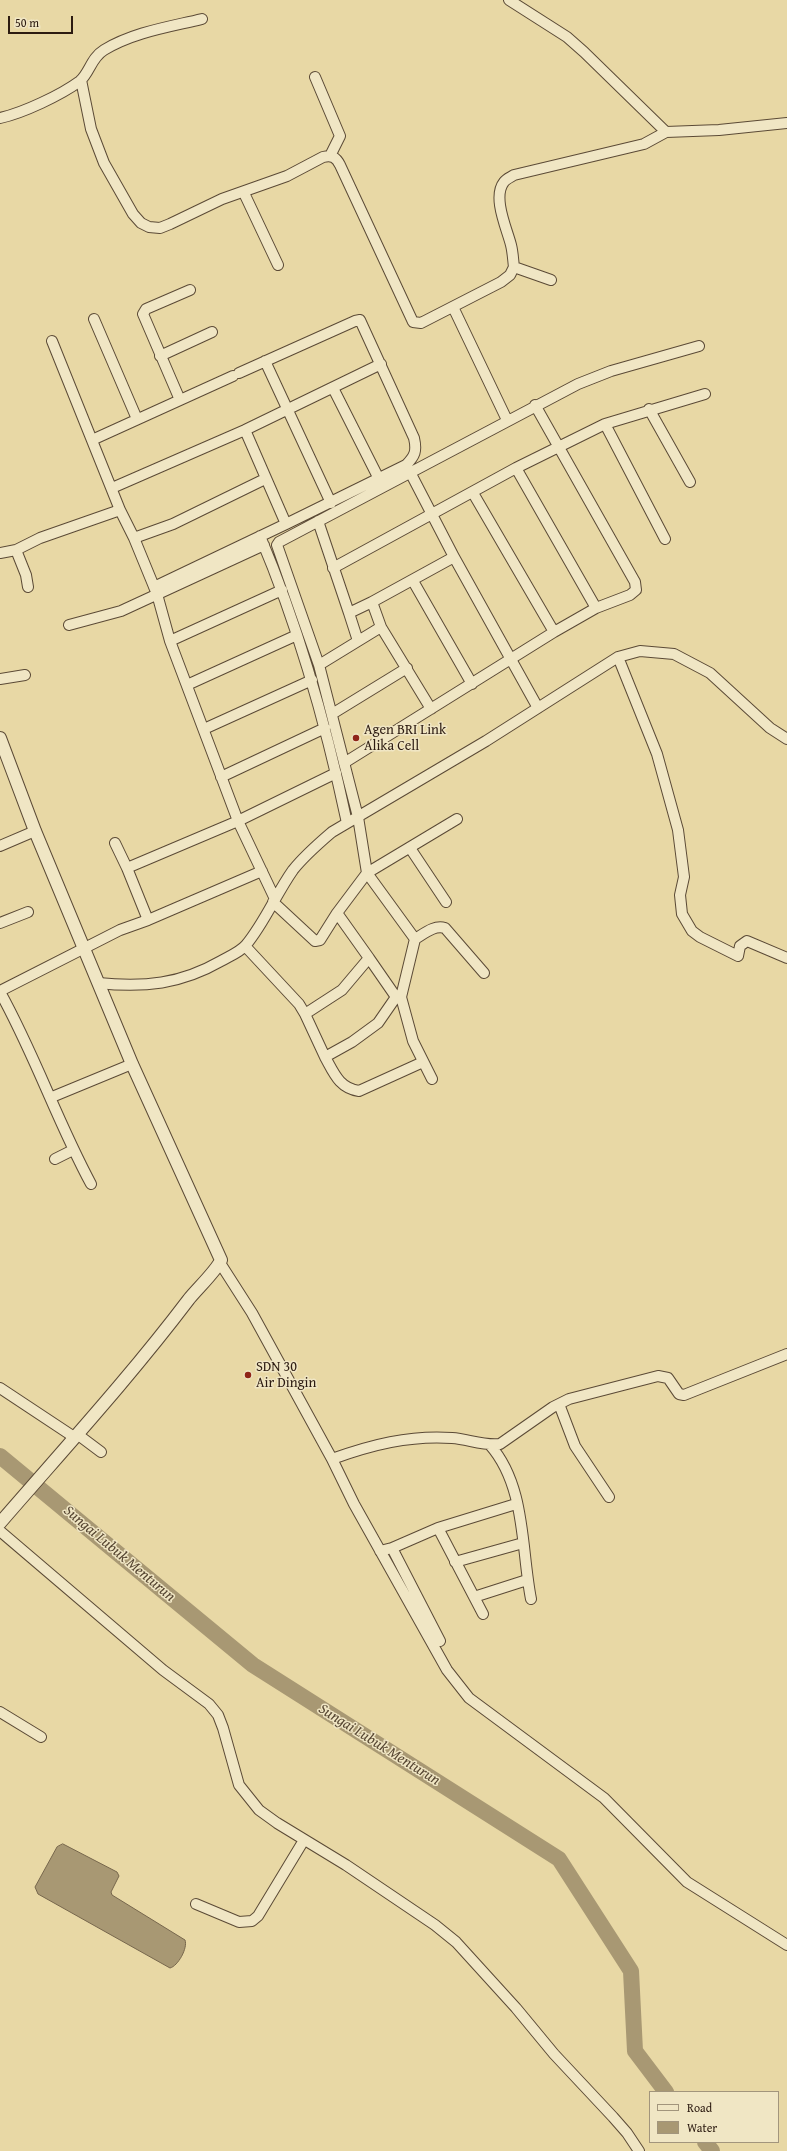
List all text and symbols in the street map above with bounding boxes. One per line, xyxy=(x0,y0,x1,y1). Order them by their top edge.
scale bar xyxy=(10,8,75,34)
text: 50 m xyxy=(15,14,39,31)
place label: Agen BRI Link Alika Cell xyxy=(364,722,446,754)
marker: Agen BRI Link Alika Cell xyxy=(351,733,361,743)
place label: SDN 30 Air Dingin xyxy=(256,1359,316,1392)
marker: SDN 30 Air Dingin xyxy=(243,1370,253,1380)
water label: Sungai Lubuk Menturun xyxy=(60,1502,178,1606)
water label: Sungai Lubuk Menturun xyxy=(315,1700,443,1790)
legend xyxy=(649,2091,779,2143)
text: Road xyxy=(687,2099,712,2116)
text: Water xyxy=(687,2119,717,2136)

